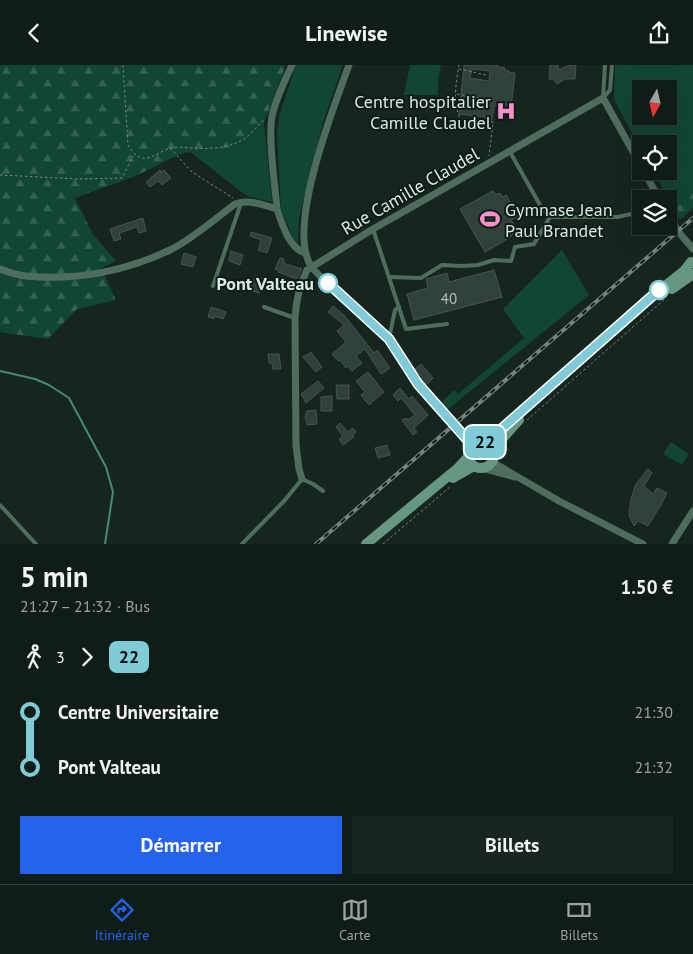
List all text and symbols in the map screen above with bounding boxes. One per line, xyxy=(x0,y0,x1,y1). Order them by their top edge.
icon: back xyxy=(20,19,48,47)
text: Linewise xyxy=(305,19,388,47)
icon: share xyxy=(645,19,673,47)
north arrow xyxy=(632,80,678,125)
map controls xyxy=(632,80,677,235)
place label: Centre hospitalier Camille Claudel xyxy=(354,90,492,134)
hospital icon: Centre hospitalier Camille Claudel xyxy=(495,100,517,122)
button: locate xyxy=(632,135,677,180)
street label: Rue Camille Claudel xyxy=(337,142,484,240)
button: layers xyxy=(632,190,677,235)
place label: Gymnase Jean Paul Brandet xyxy=(505,198,612,242)
sports icon: Gymnase Jean Paul Brandet xyxy=(479,208,501,230)
place label: Pont Valteau xyxy=(217,272,314,295)
marker: Pont Valteau xyxy=(318,273,338,293)
unlabelled marker xyxy=(649,280,669,300)
house number: 40 xyxy=(441,289,457,308)
line badge: 22 xyxy=(462,426,508,458)
text: 22 xyxy=(475,430,495,453)
text: 5 min xyxy=(20,558,88,595)
text: 1.50 € xyxy=(620,575,673,599)
text: 21:27 – 21:32 · Bus xyxy=(20,596,150,616)
icon: walk xyxy=(20,643,48,671)
icon: forward xyxy=(73,643,101,671)
text: 22 xyxy=(119,645,139,668)
text: 3 xyxy=(56,647,65,667)
text: Centre Universitaire xyxy=(58,700,219,724)
text: 21:30 xyxy=(635,702,673,722)
text: Pont Valteau xyxy=(58,755,161,779)
text: 21:32 xyxy=(635,757,673,777)
button: Démarrer xyxy=(20,816,342,874)
button: Billets xyxy=(352,816,673,874)
tab: Itinéraire xyxy=(95,896,149,944)
tab: Carte xyxy=(339,896,371,944)
tab: Billets xyxy=(560,896,598,944)

